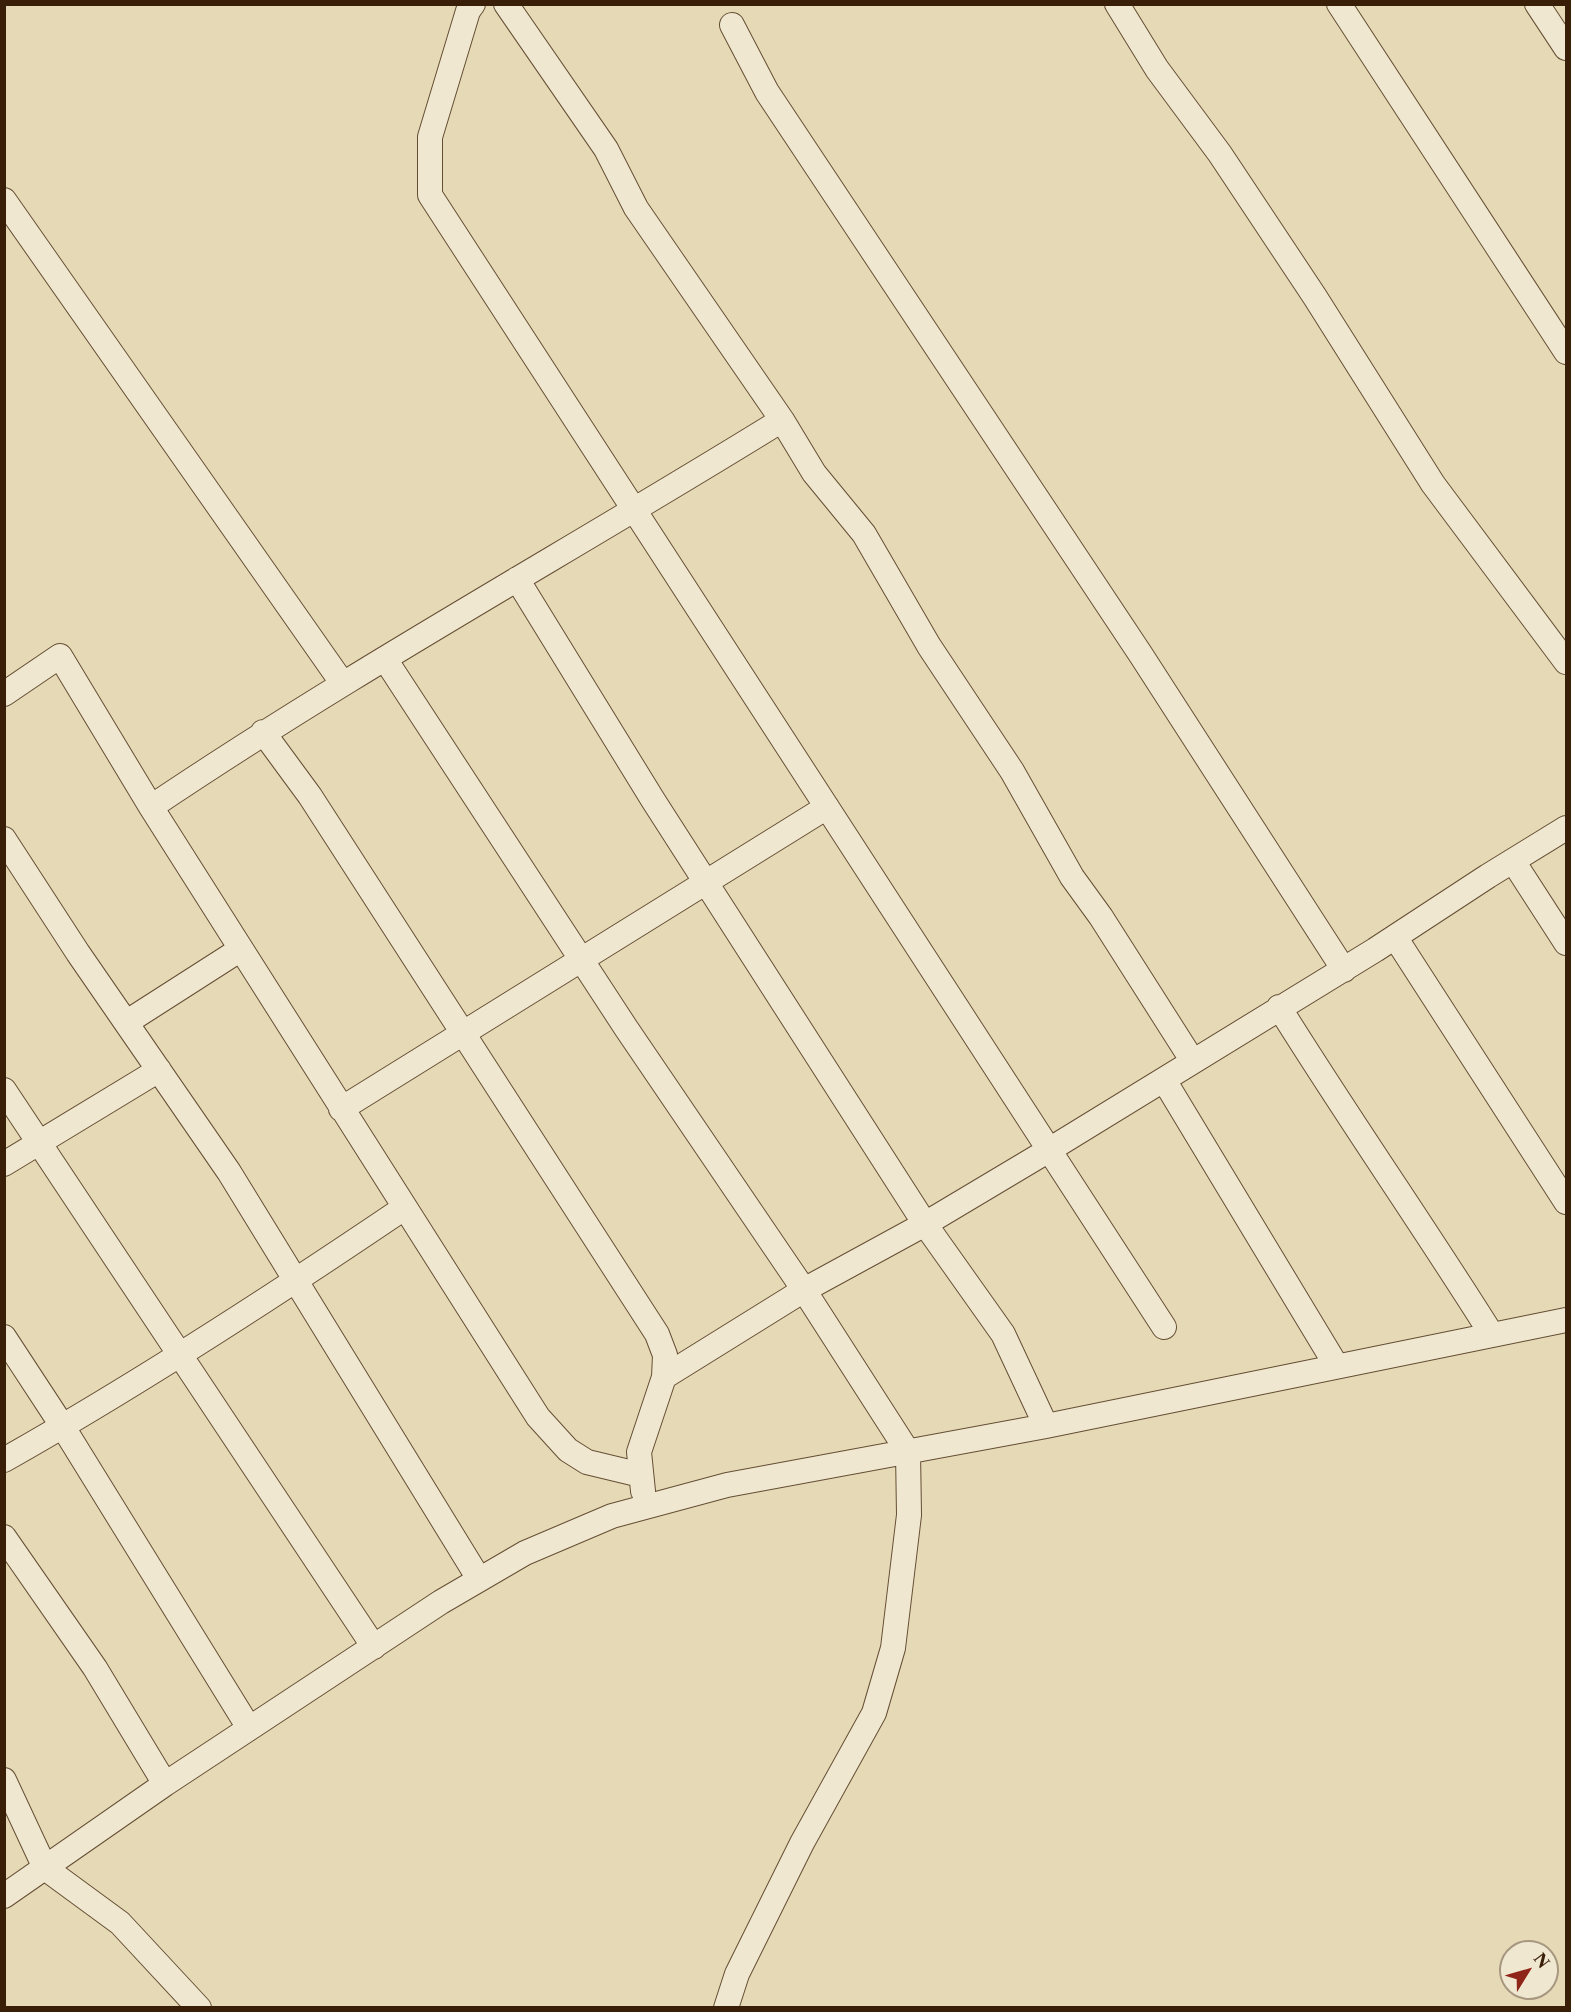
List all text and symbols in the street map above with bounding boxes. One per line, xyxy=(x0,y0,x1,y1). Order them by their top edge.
north arrow xyxy=(1499,1940,1559,2000)
text: N xyxy=(1530,1949,1554,1972)

